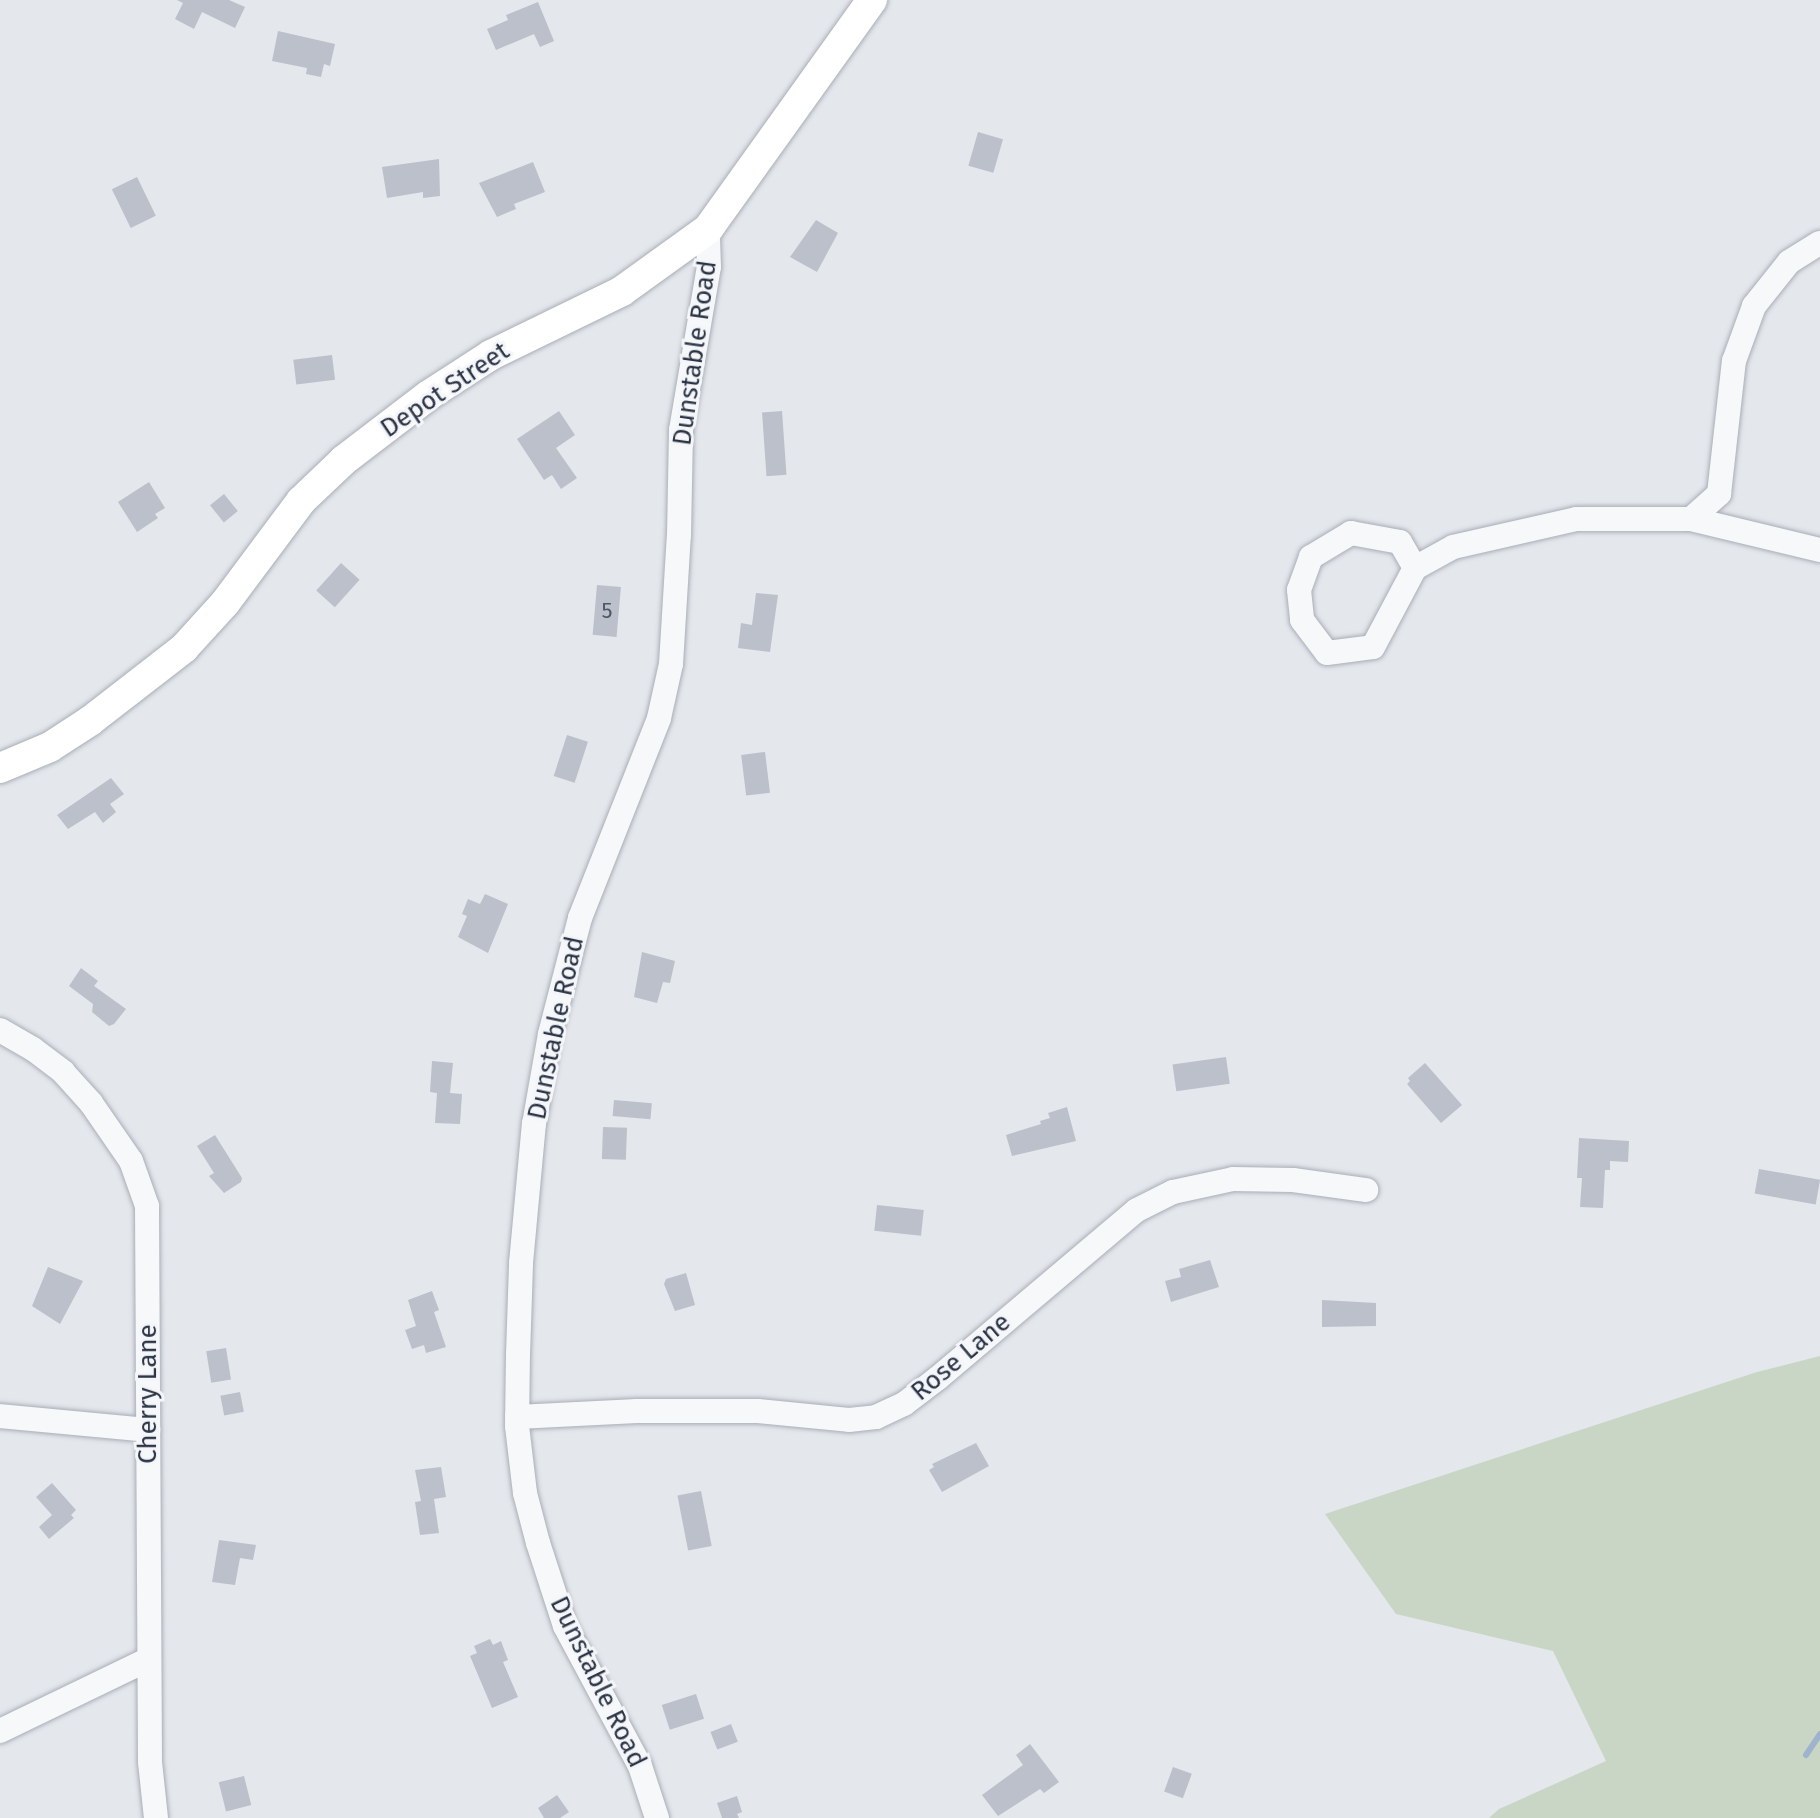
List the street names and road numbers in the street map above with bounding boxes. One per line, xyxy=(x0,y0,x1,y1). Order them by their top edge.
street label: Dunstable Road xyxy=(667,258,723,448)
street label: Depot Street xyxy=(375,336,515,444)
street label: Dunstable Road xyxy=(521,934,591,1122)
street label: Rose Lane xyxy=(905,1306,1017,1408)
street label: Cherry Lane xyxy=(132,1324,164,1464)
street label: Dunstable Road xyxy=(543,1591,653,1773)

